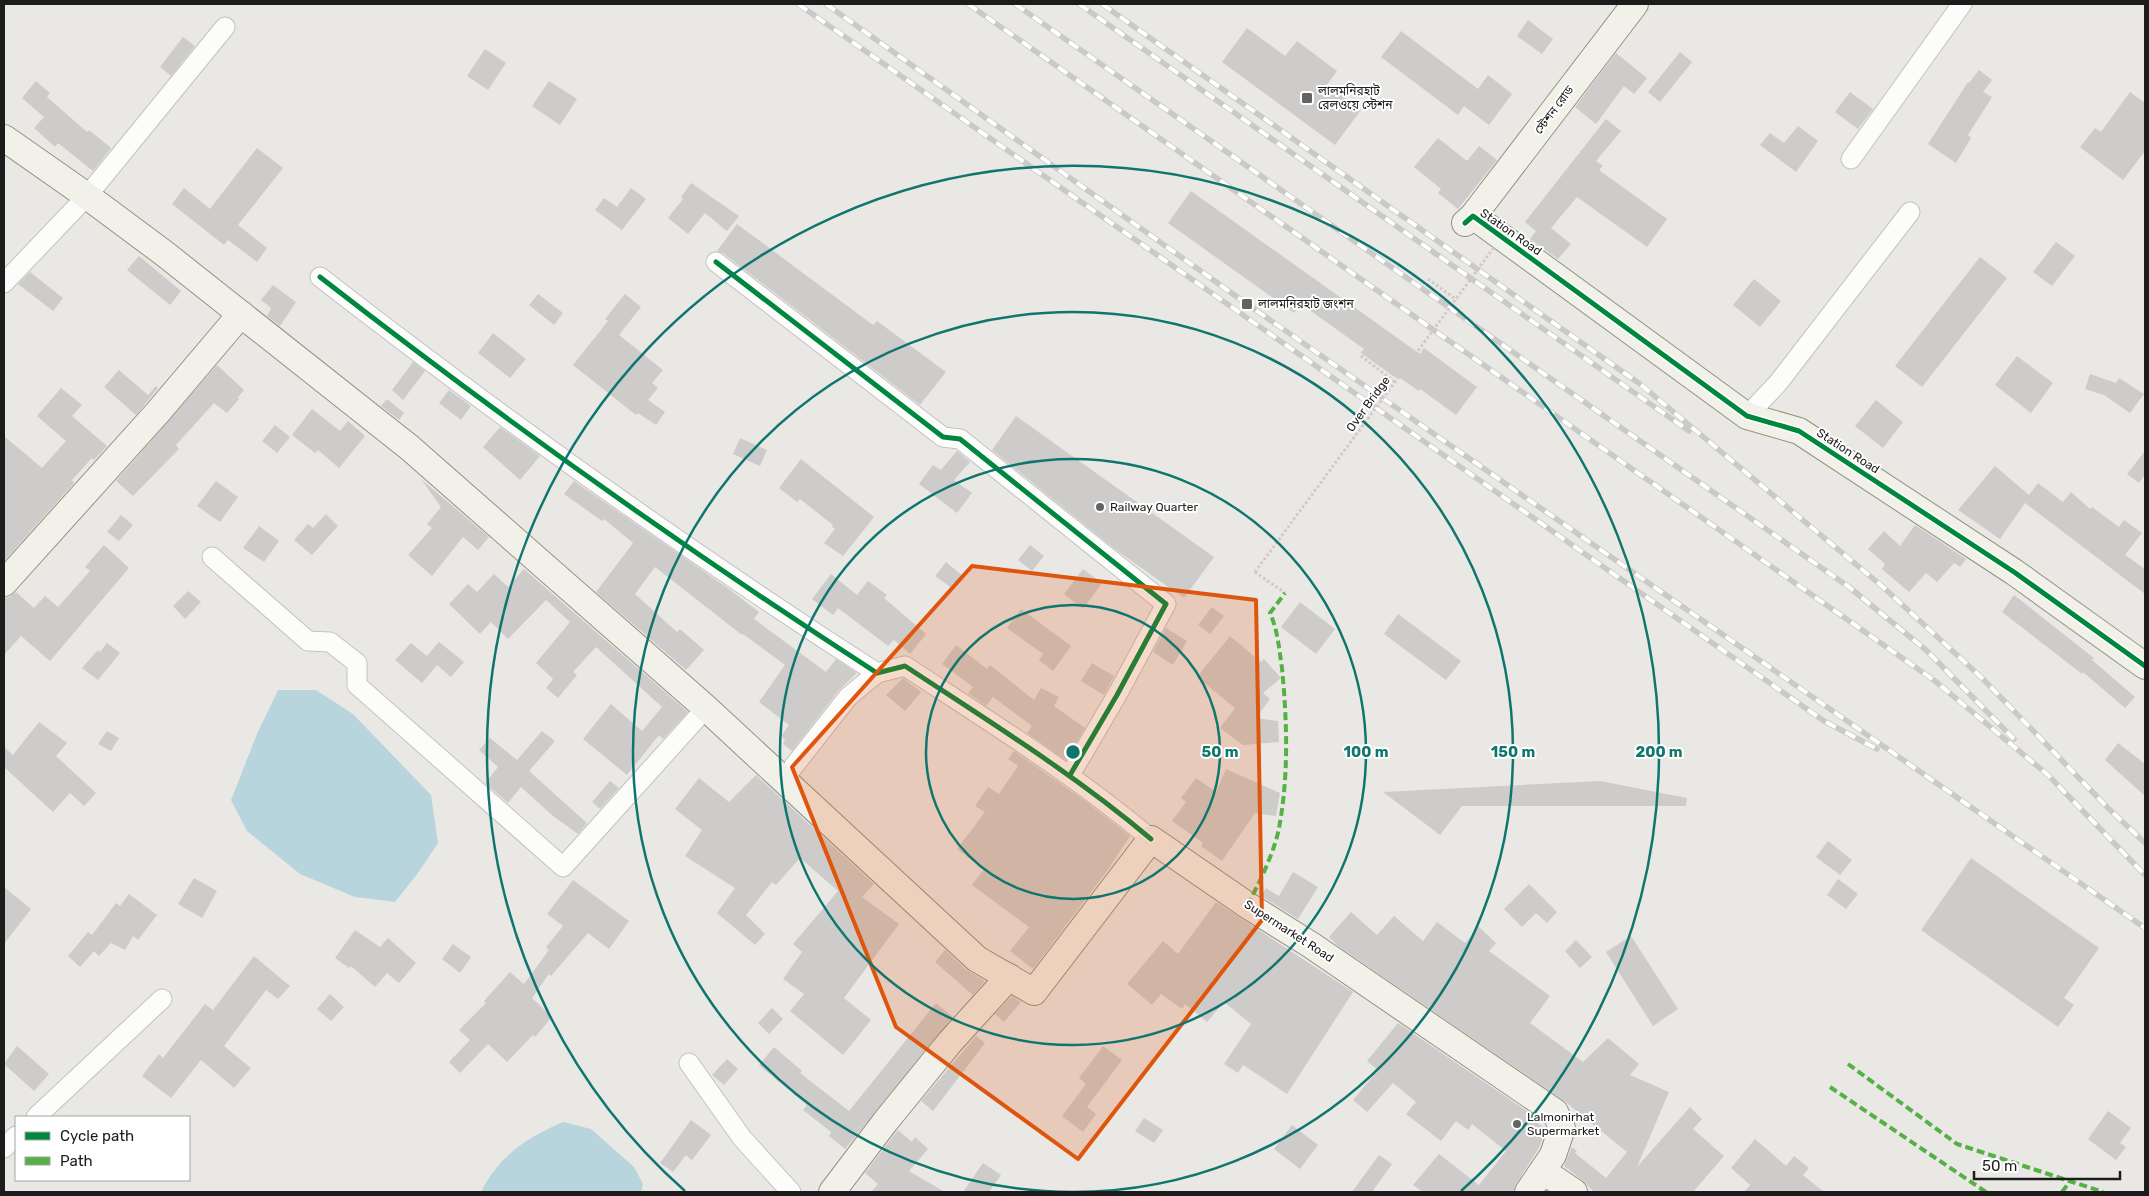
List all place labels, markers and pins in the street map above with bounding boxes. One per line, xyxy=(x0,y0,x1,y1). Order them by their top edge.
place label: লালমনিরহাট রেলওয়ে স্টেশন xyxy=(1317,83,1393,112)
marker: লালমনিরহাট রেলওয়ে স্টেশন xyxy=(1300,91,1314,105)
place label: লালমনিরহাট জংশন xyxy=(1257,296,1355,311)
marker: লালমনিরহাট জংশন xyxy=(1240,297,1254,311)
place label: Railway Quarter xyxy=(1110,500,1198,514)
marker: Railway Quarter xyxy=(1094,501,1106,513)
centre of rings xyxy=(1064,743,1082,761)
place label: Lalmonirhat Supermarket xyxy=(1527,1110,1600,1138)
marker: Lalmonirhat Supermarket xyxy=(1511,1118,1523,1130)

